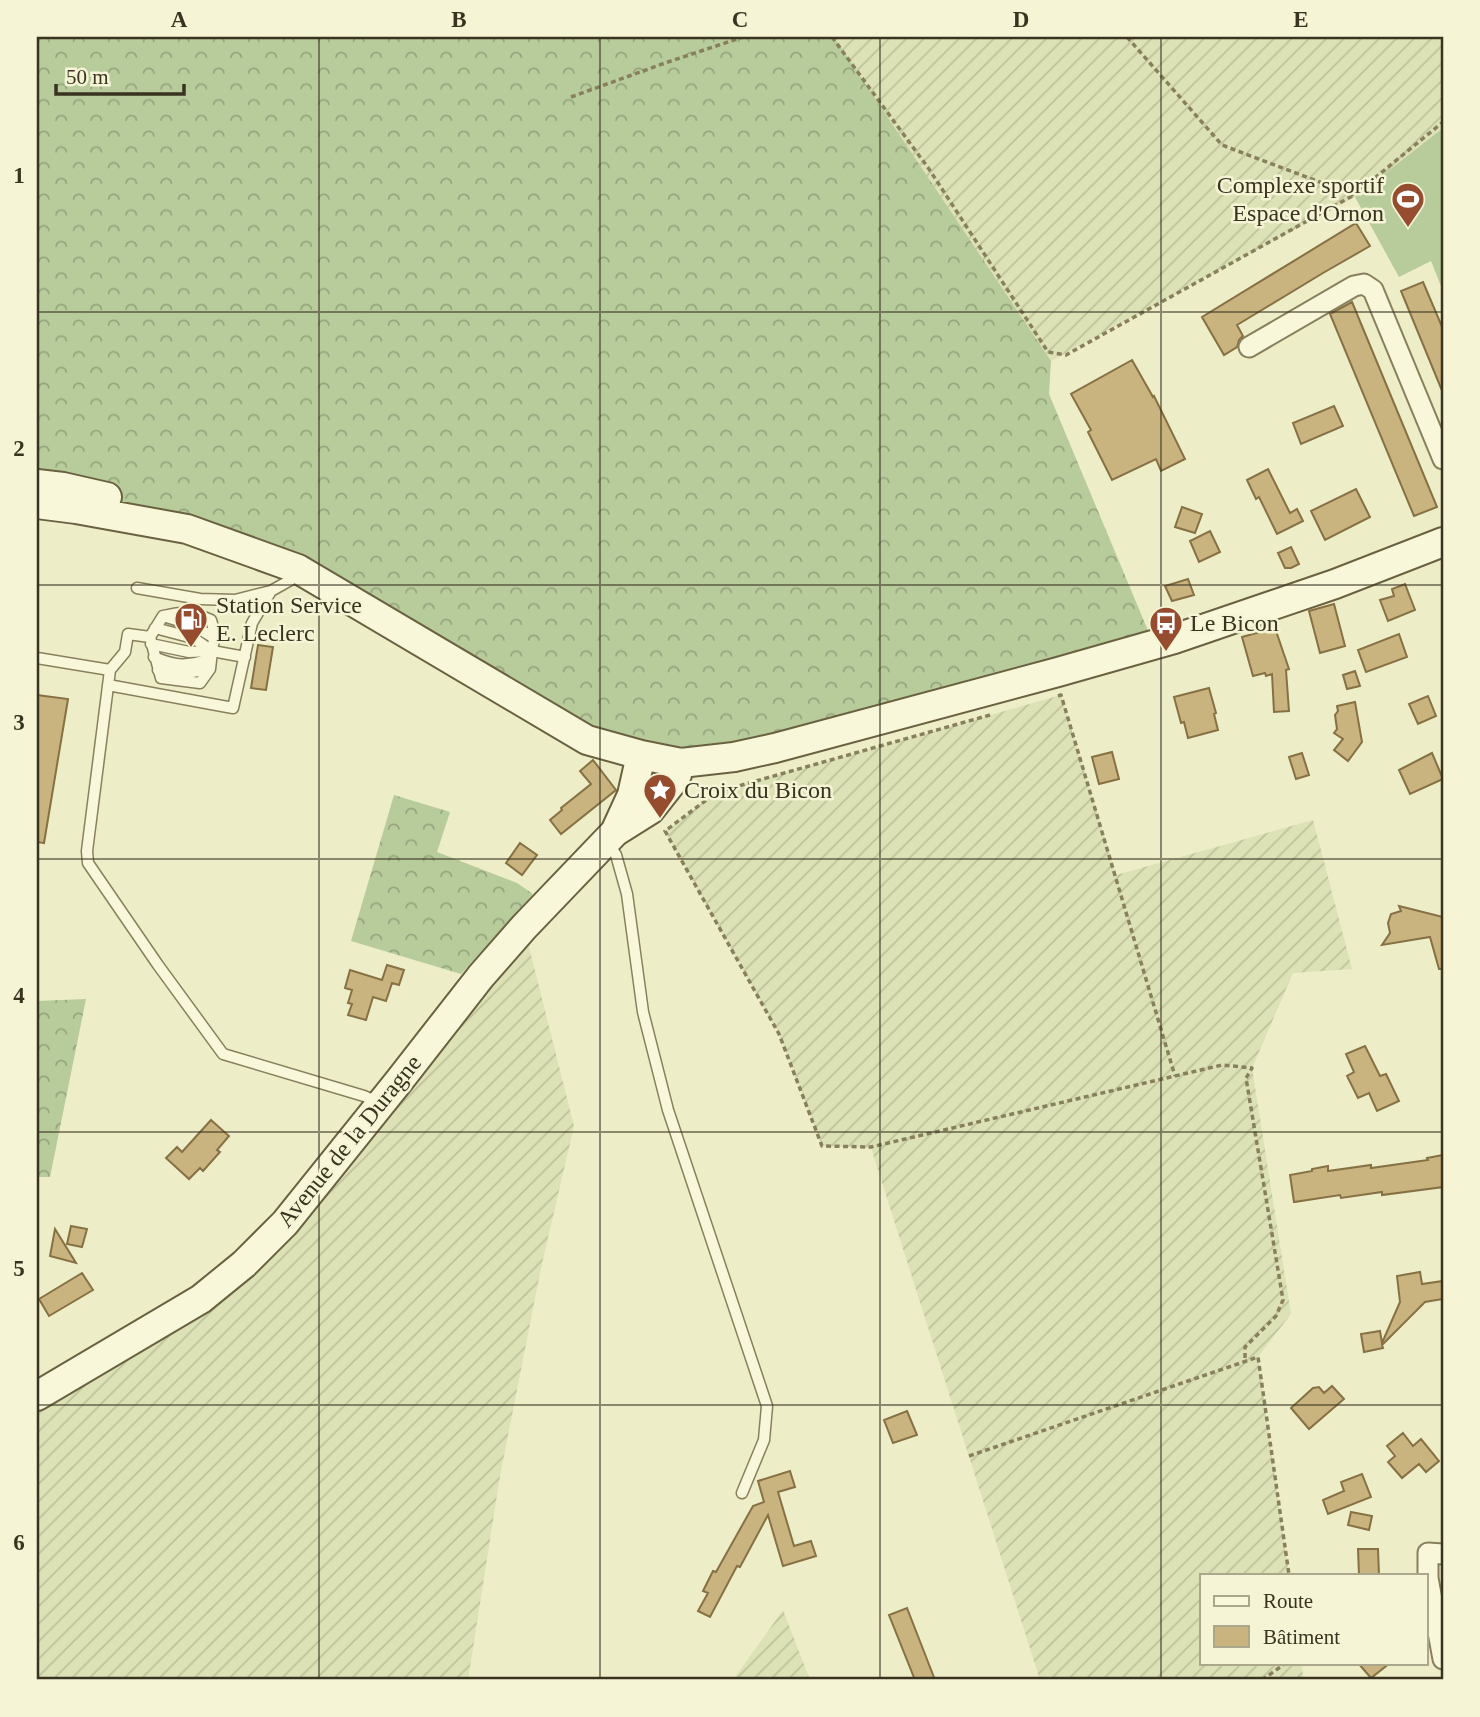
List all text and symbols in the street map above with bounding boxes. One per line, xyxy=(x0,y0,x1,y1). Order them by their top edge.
text: A xyxy=(171,7,188,32)
text: B xyxy=(451,7,467,32)
text: C xyxy=(732,7,748,32)
text: D xyxy=(1013,7,1029,32)
text: E xyxy=(1293,7,1309,32)
scale bar xyxy=(56,52,184,96)
text: 50 m xyxy=(66,65,109,89)
text: 1 xyxy=(13,163,25,188)
place label: Complexe sportif Espace d'Ornon xyxy=(1217,172,1384,226)
sports icon: Complexe sportif Espace d'Ornon xyxy=(1389,180,1427,229)
text: 2 xyxy=(13,436,25,461)
place label: Station Service E. Leclerc xyxy=(216,592,362,646)
fuel station icon: Station Service E. Leclerc xyxy=(172,600,210,649)
bus stop icon: Le Bicon xyxy=(1147,604,1185,653)
place label: Le Bicon xyxy=(1190,610,1279,636)
text: 3 xyxy=(13,710,25,735)
place icon: Croix du Bicon xyxy=(641,771,679,820)
place label: Croix du Bicon xyxy=(684,777,832,803)
text: 4 xyxy=(13,983,25,1008)
street label: Avenue de la Duragne xyxy=(272,1050,426,1232)
text: 5 xyxy=(13,1256,25,1281)
text: 6 xyxy=(13,1530,25,1555)
legend xyxy=(1200,1574,1428,1664)
text: Route xyxy=(1263,1589,1313,1613)
text: Bâtiment xyxy=(1263,1625,1340,1649)

